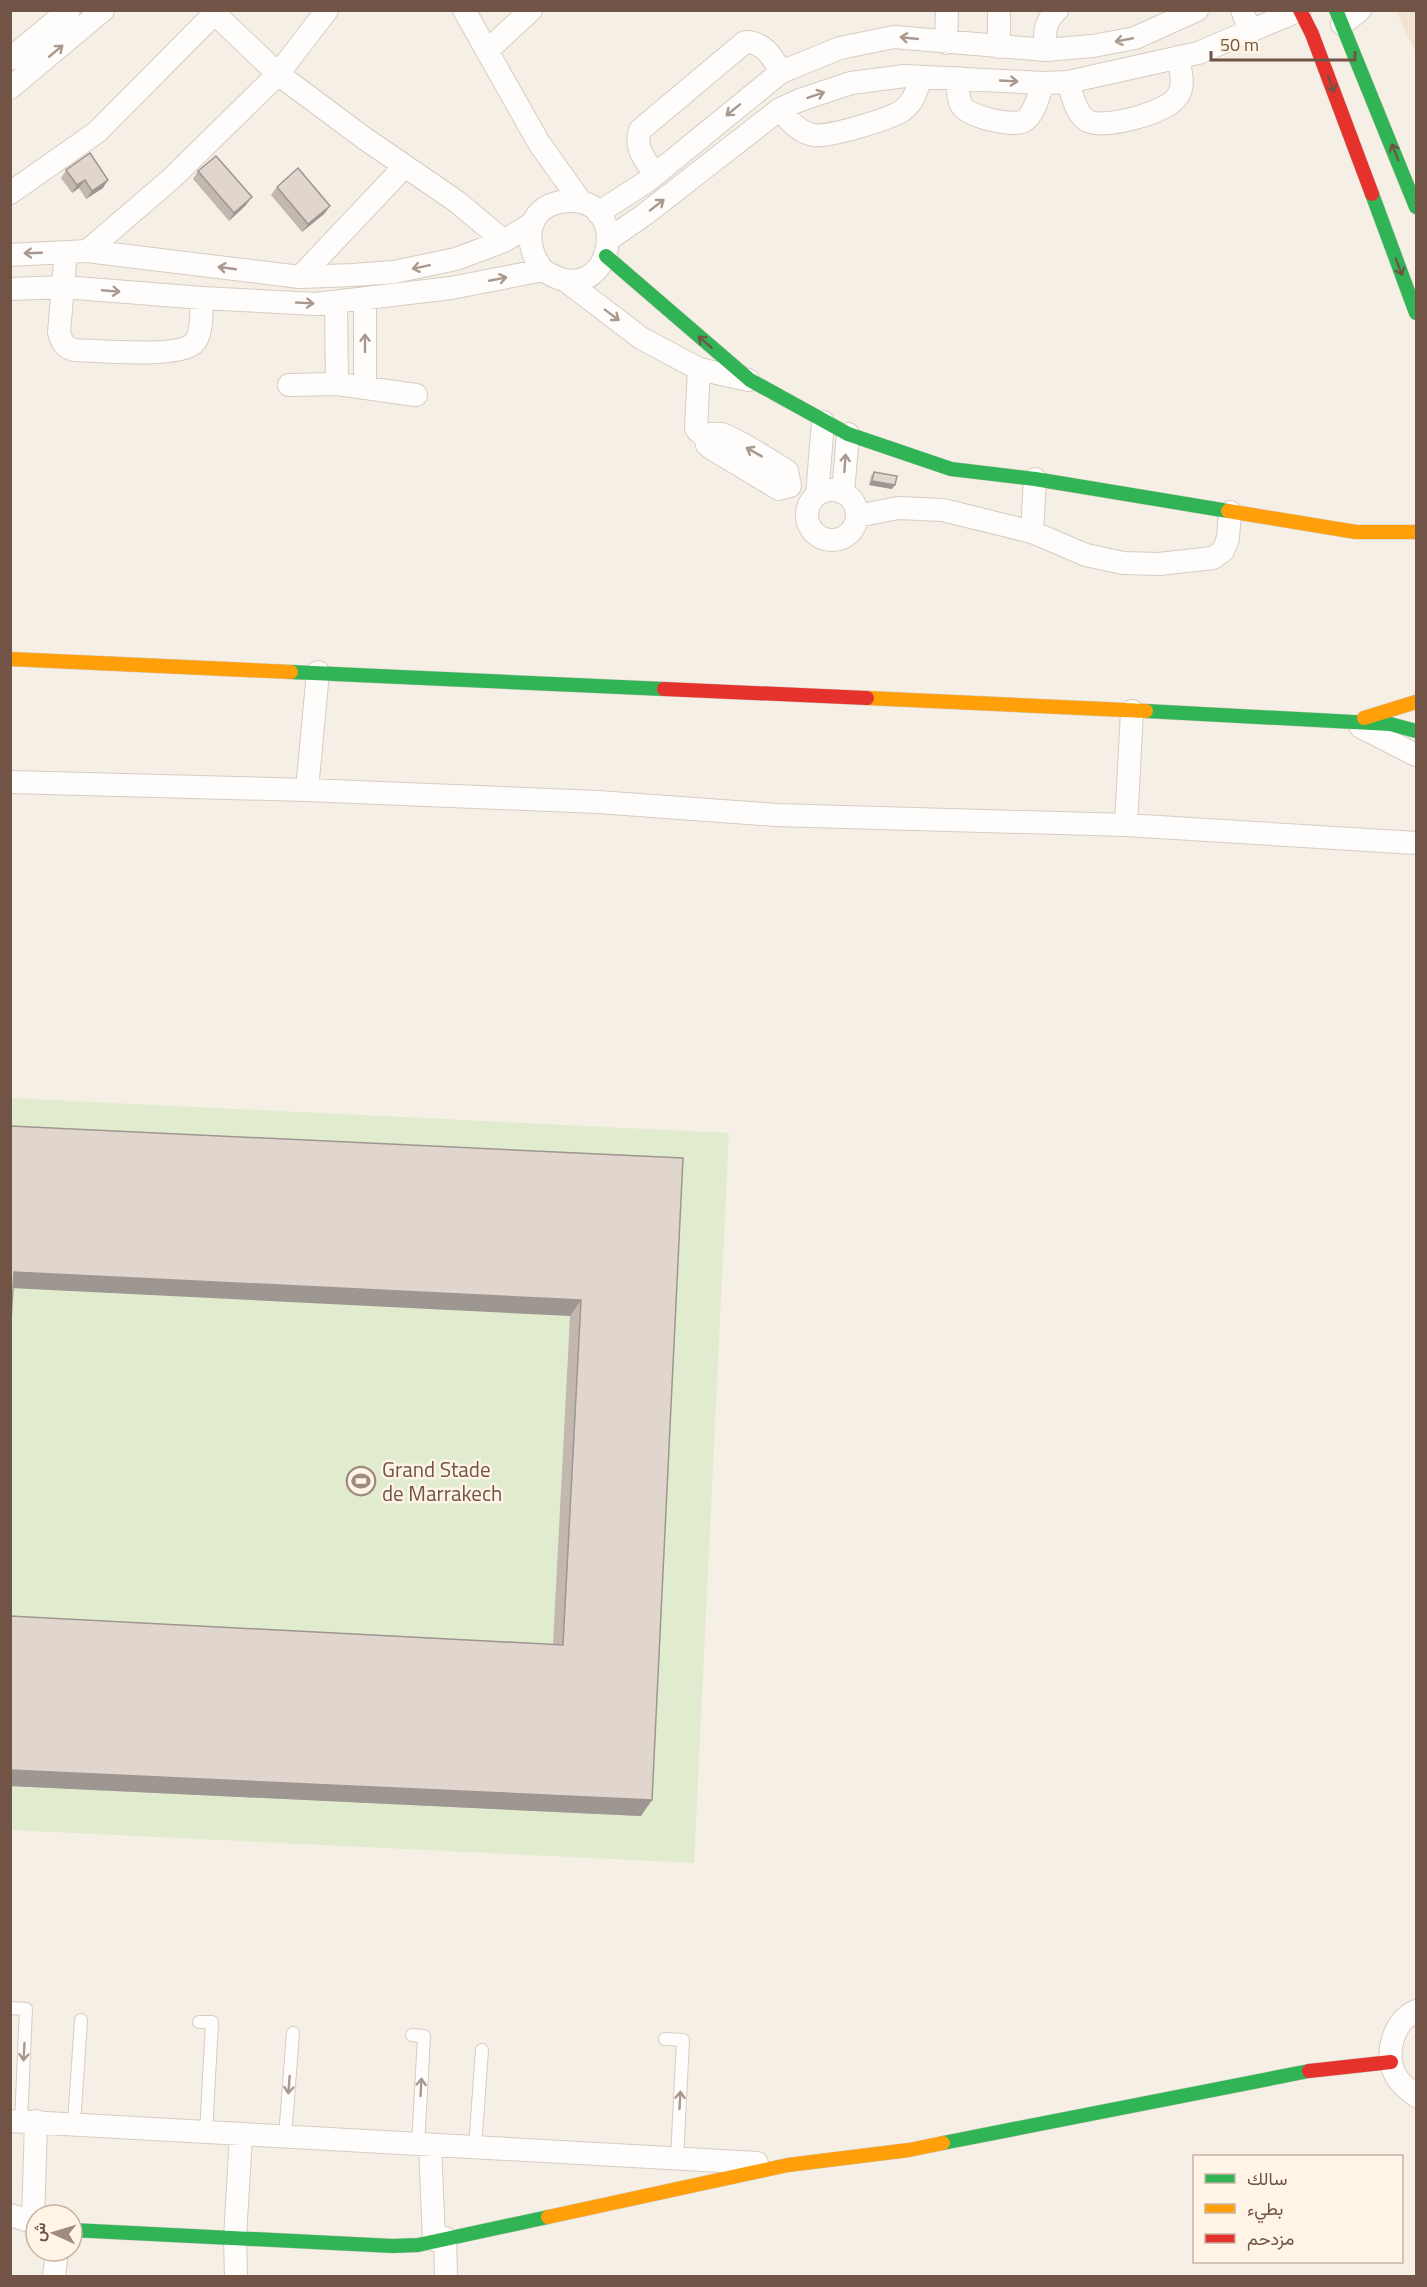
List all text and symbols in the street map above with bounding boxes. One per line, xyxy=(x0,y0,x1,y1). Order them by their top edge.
scale bar xyxy=(1211,24,1355,62)
text: 50 m xyxy=(1220,31,1259,58)
one-way arrow xyxy=(900,32,919,43)
one-way arrow xyxy=(1114,35,1134,46)
one-way arrow xyxy=(48,44,64,57)
one-way arrow xyxy=(1326,74,1337,93)
one-way arrow xyxy=(998,76,1018,87)
one-way arrow xyxy=(806,88,825,99)
one-way arrow xyxy=(726,103,741,117)
one-way arrow xyxy=(1389,144,1400,162)
one-way arrow xyxy=(649,199,665,212)
one-way arrow xyxy=(24,247,44,258)
one-way arrow xyxy=(1394,257,1405,275)
one-way arrow xyxy=(411,261,430,273)
one-way arrow xyxy=(218,262,237,273)
one-way arrow xyxy=(488,273,508,284)
one-way arrow xyxy=(100,285,120,296)
one-way arrow xyxy=(295,298,315,309)
one-way arrow xyxy=(603,309,619,322)
one-way arrow xyxy=(359,333,371,353)
one-way arrow xyxy=(698,335,713,349)
one-way arrow xyxy=(746,446,763,458)
one-way arrow xyxy=(840,454,851,474)
place label: Grand Stade de Marrakech xyxy=(382,1453,502,1509)
sports icon: Grand Stade de Marrakech xyxy=(345,1465,377,1497)
one-way arrow xyxy=(18,2042,29,2062)
one-way arrow xyxy=(283,2074,294,2094)
one-way arrow xyxy=(416,2077,427,2097)
one-way arrow xyxy=(675,2091,686,2111)
legend xyxy=(1193,2155,1403,2263)
text: سالك xyxy=(1247,2165,1287,2192)
text: بطيء xyxy=(1247,2195,1283,2224)
north arrow xyxy=(24,2203,84,2263)
text: ش xyxy=(26,2222,52,2242)
text: مزدحم xyxy=(1247,2225,1294,2252)

